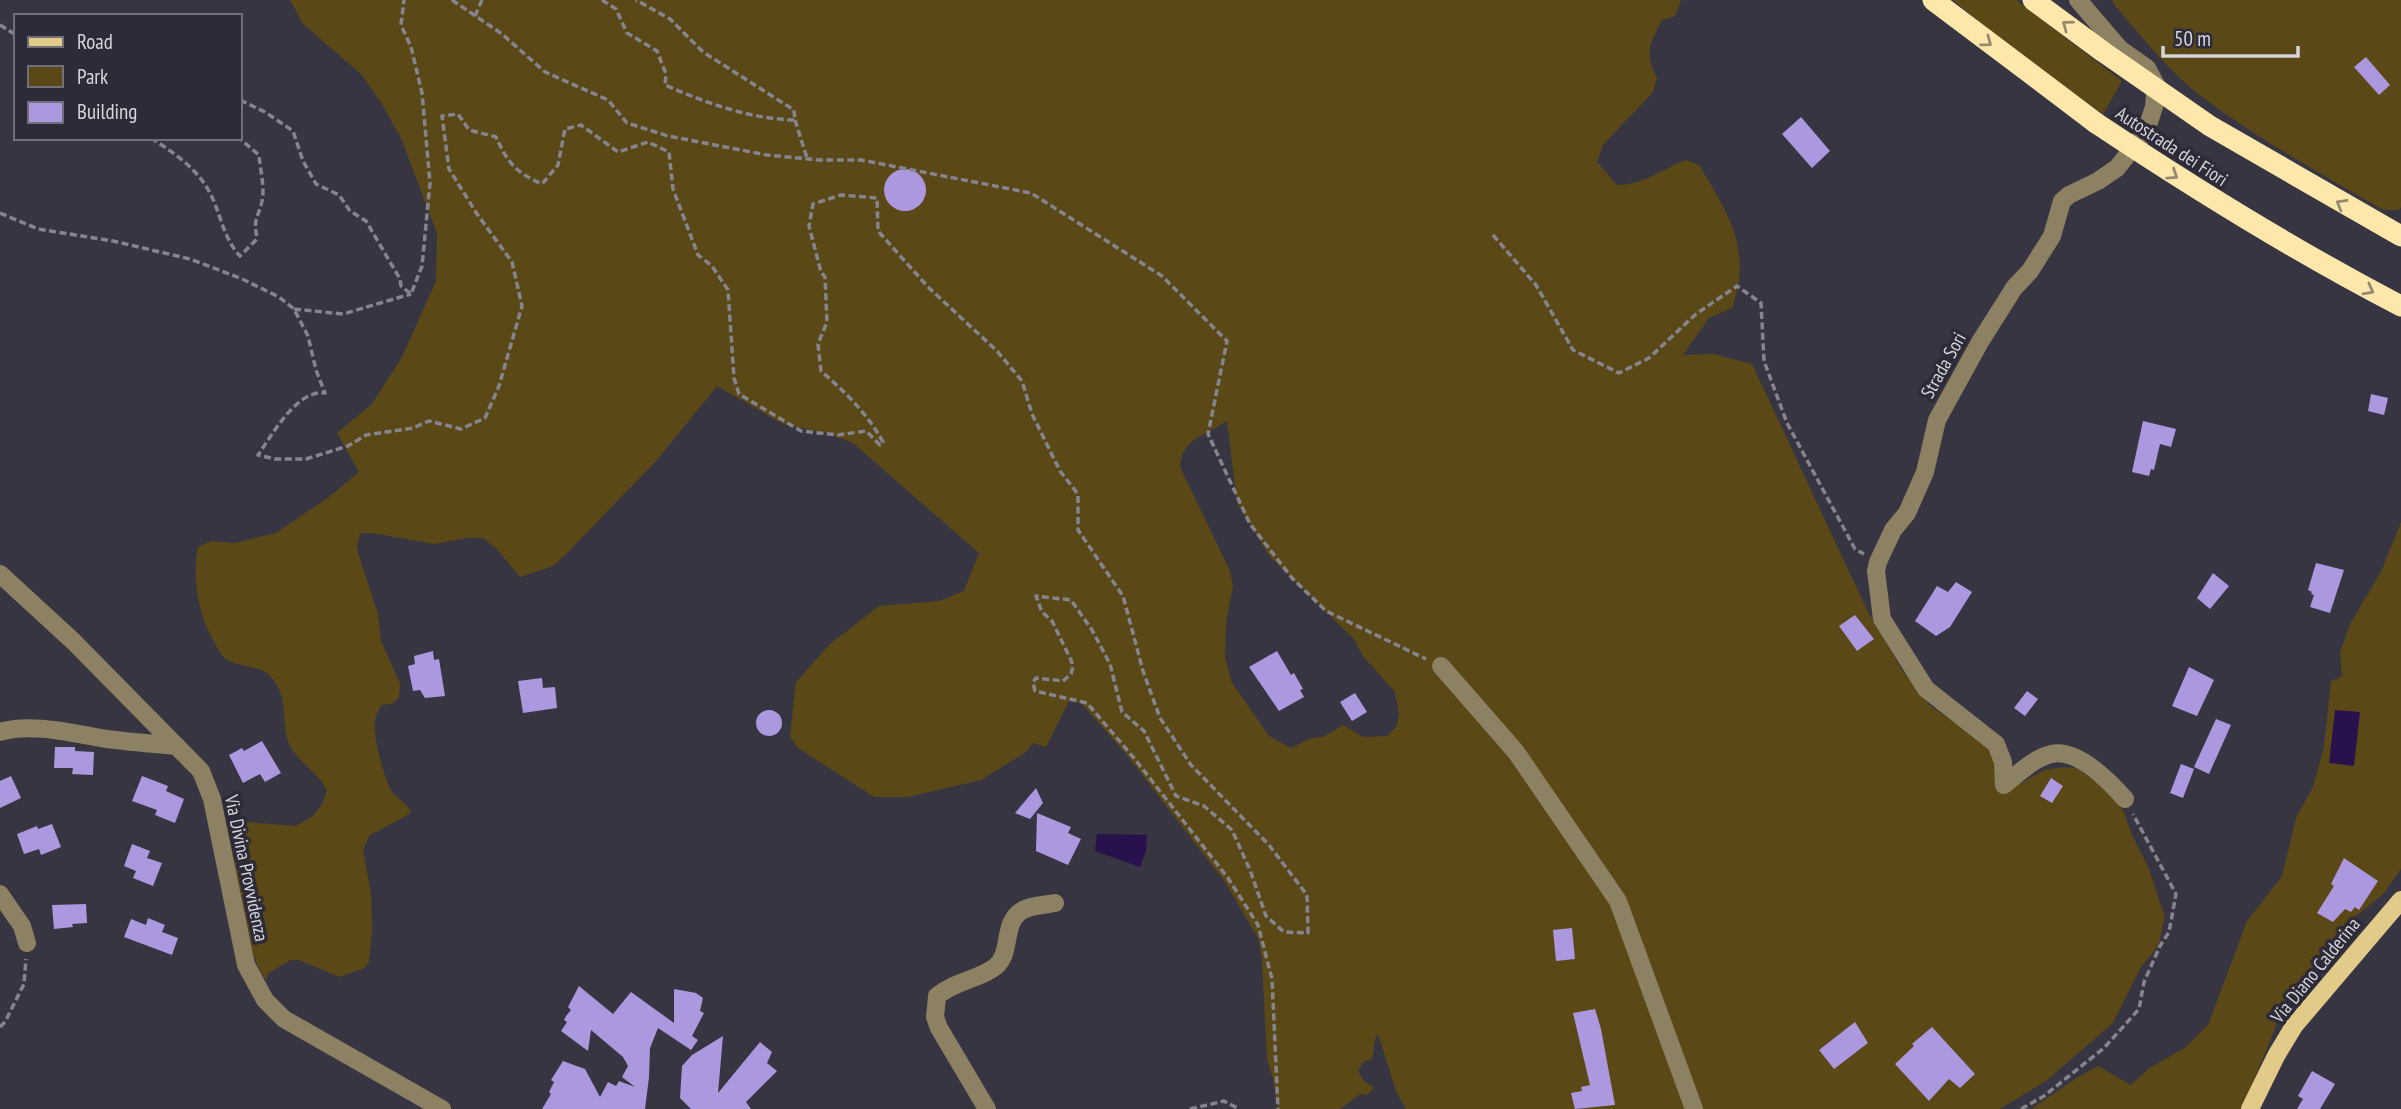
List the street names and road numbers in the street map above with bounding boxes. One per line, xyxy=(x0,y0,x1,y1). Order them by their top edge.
street label: Autostrada dei Fiori xyxy=(2112,101,2232,191)
street label: Strada Sori xyxy=(1915,328,1971,402)
street label: Via Divina Provvidenza xyxy=(220,791,274,944)
street label: Via Diano Calderina xyxy=(2265,912,2365,1028)

